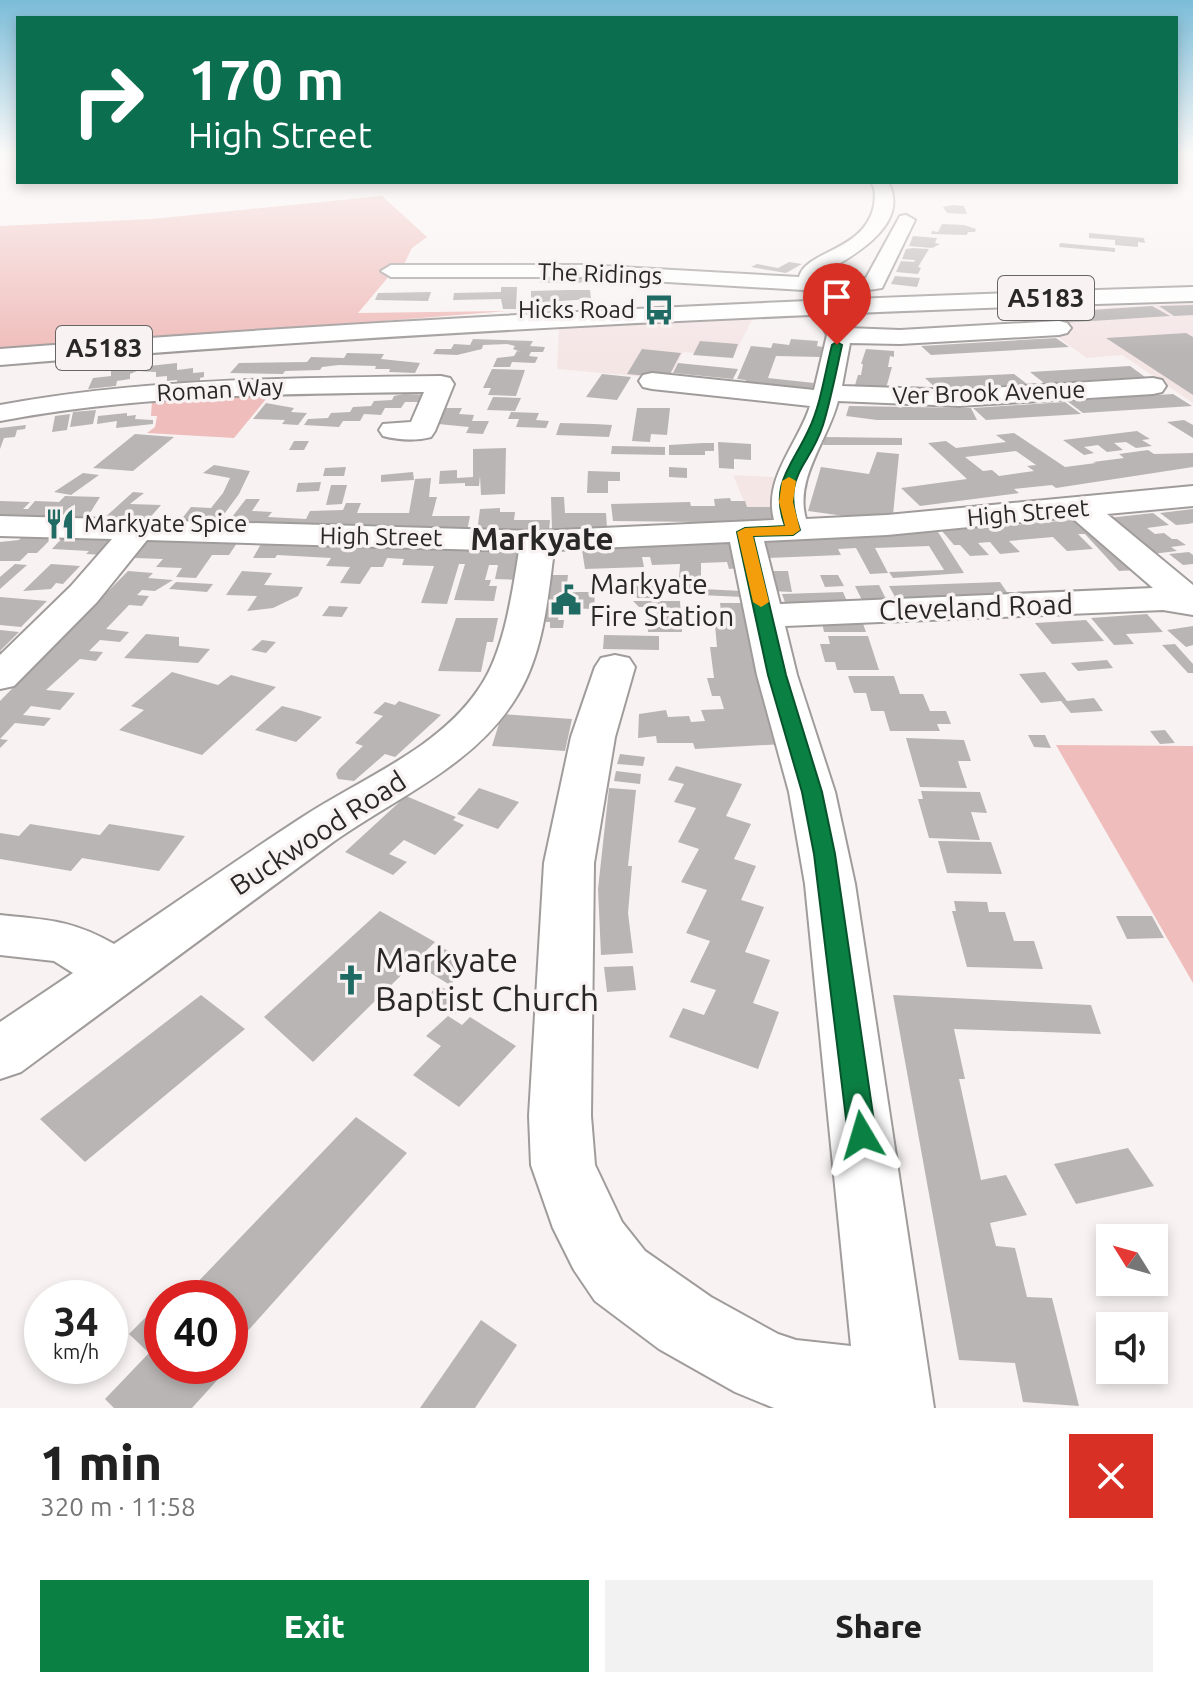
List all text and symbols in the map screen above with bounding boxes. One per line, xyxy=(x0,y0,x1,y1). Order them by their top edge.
icon: right xyxy=(56,48,160,152)
text: 170 m xyxy=(188,48,344,111)
text: High Street xyxy=(188,114,372,155)
street label: The Ridings xyxy=(537,258,663,289)
pin xyxy=(803,263,871,345)
icon: arrive xyxy=(815,275,859,319)
road number: A5183 xyxy=(998,276,1094,320)
bus stop icon: Hicks Road xyxy=(642,293,676,327)
place label: Hicks Road xyxy=(518,296,635,323)
road number: A5183 xyxy=(56,326,152,370)
street label: Roman Way xyxy=(156,373,284,406)
street label: Ver Brook Avenue xyxy=(892,376,1086,409)
street label: High Street xyxy=(966,494,1091,531)
restaurant icon: Markyate Spice xyxy=(43,507,77,541)
place label: Markyate Spice xyxy=(84,510,247,537)
district label: Markyate xyxy=(470,520,614,556)
street label: High Street xyxy=(319,522,443,551)
place label: Markyate Fire Station xyxy=(590,568,734,631)
public building icon: Markyate Fire Station xyxy=(549,583,583,617)
street label: Cleveland Road xyxy=(878,588,1074,625)
street label: Buckwood Road xyxy=(224,764,411,901)
place label: Markyate Baptist Church xyxy=(375,940,599,1017)
church icon: Markyate Baptist Church xyxy=(334,963,368,997)
position arrow xyxy=(820,1093,904,1177)
north arrow xyxy=(1096,1224,1168,1296)
map controls xyxy=(1096,1224,1168,1384)
speed limit sign: 40 xyxy=(144,1280,248,1384)
text: 34 xyxy=(53,1299,99,1344)
button: sound xyxy=(1096,1312,1168,1384)
text: km/h xyxy=(53,1340,99,1363)
button: close xyxy=(1069,1434,1153,1518)
text: 1 min xyxy=(40,1435,162,1489)
text: 320 m · 11:58 xyxy=(40,1492,196,1521)
button: Exit xyxy=(40,1580,589,1672)
button: Share xyxy=(605,1580,1153,1672)

